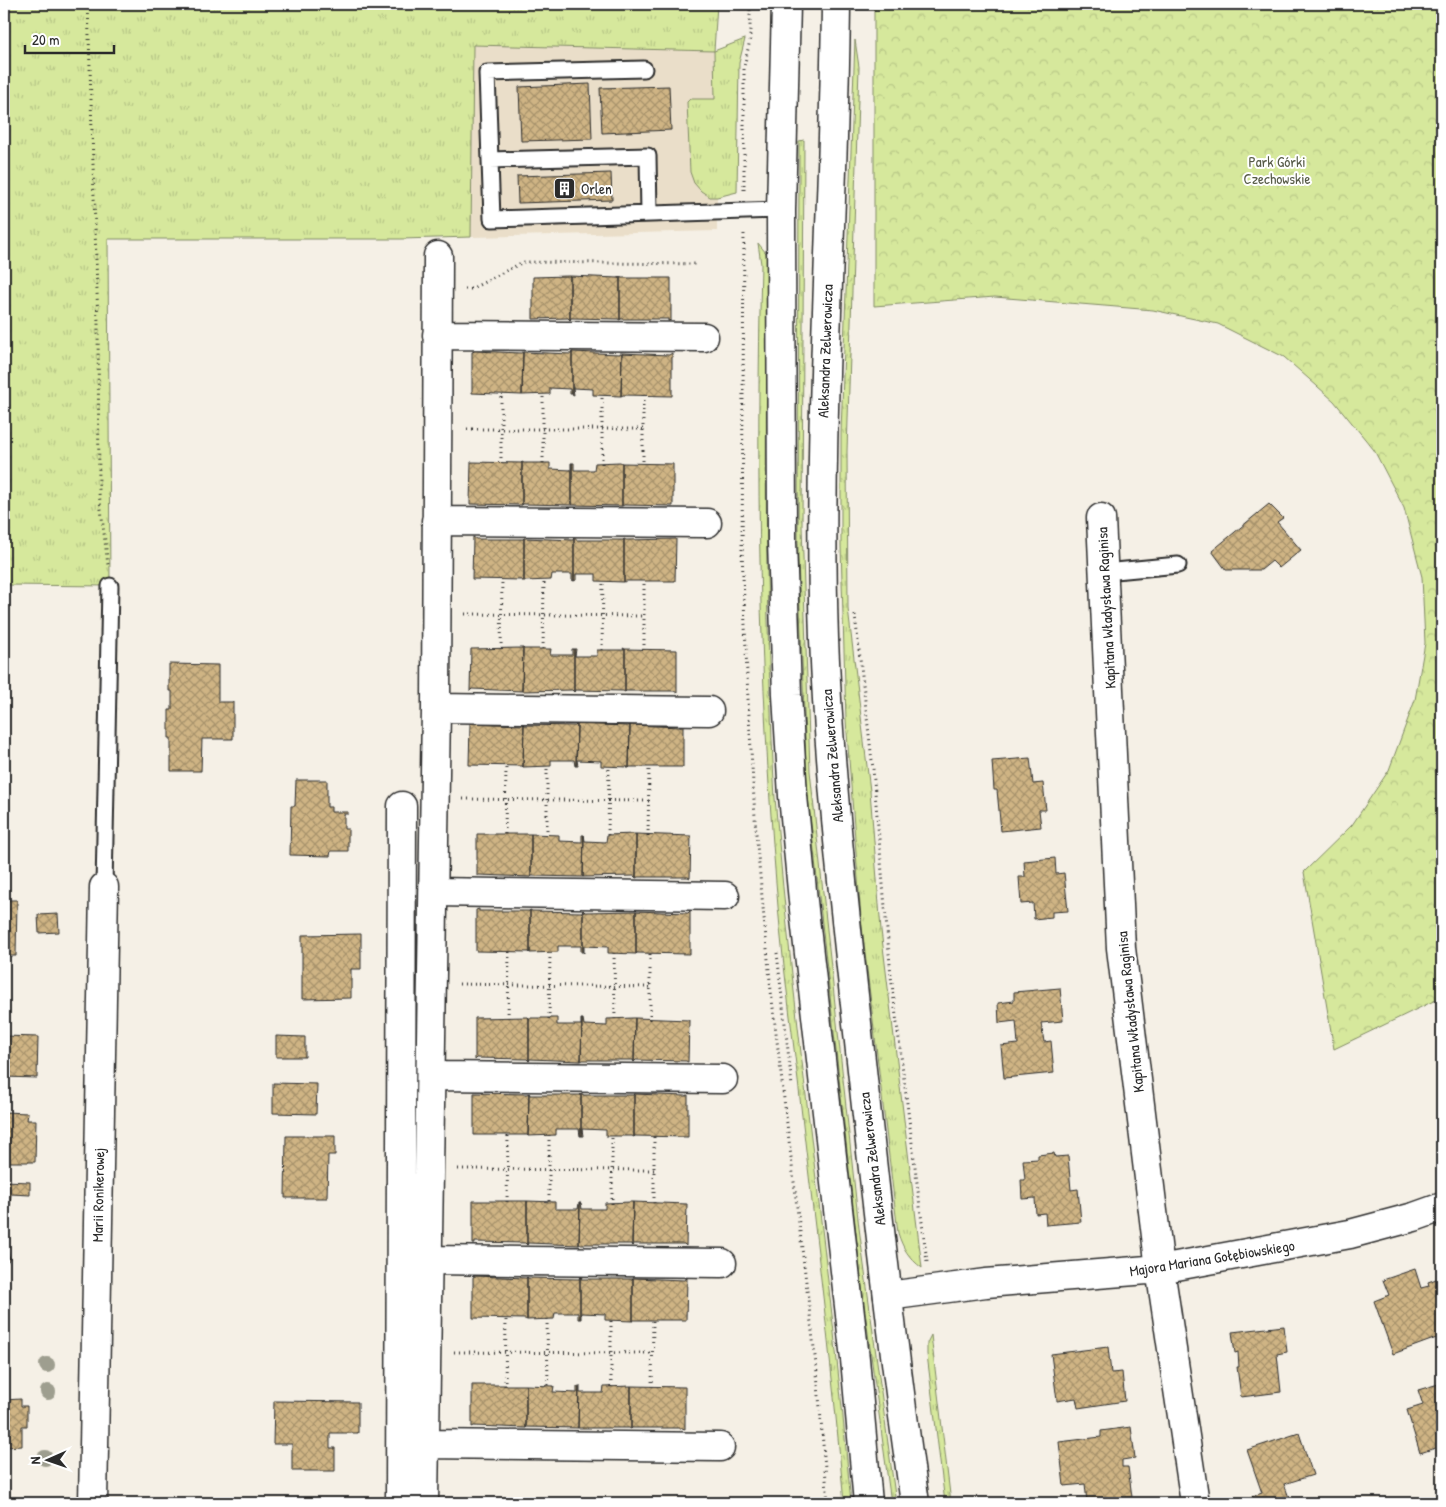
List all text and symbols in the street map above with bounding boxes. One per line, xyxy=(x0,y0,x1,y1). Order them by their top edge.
scale bar xyxy=(25,22,114,54)
text: 20 m xyxy=(32,29,59,50)
park label: Park Górki Czechowskie xyxy=(1243,151,1311,189)
building icon: Orlen xyxy=(553,176,577,200)
place label: Orlen xyxy=(581,178,612,199)
street label: Aleksandra Zelwerowicza xyxy=(812,284,838,418)
street label: Kapitana Władysława Raginisa xyxy=(1091,527,1121,689)
street label: Aleksandra Zelwerowicza xyxy=(816,688,848,823)
street label: Kapitana Władysława Raginisa xyxy=(1111,930,1149,1094)
street label: Aleksandra Zelwerowicza xyxy=(853,1091,891,1227)
street label: Marii Ronikerowej xyxy=(87,1148,109,1242)
street label: Majora Mariana Gołębiowskiego xyxy=(1128,1235,1296,1281)
north arrow xyxy=(22,1434,72,1484)
text: N xyxy=(25,1456,44,1465)

